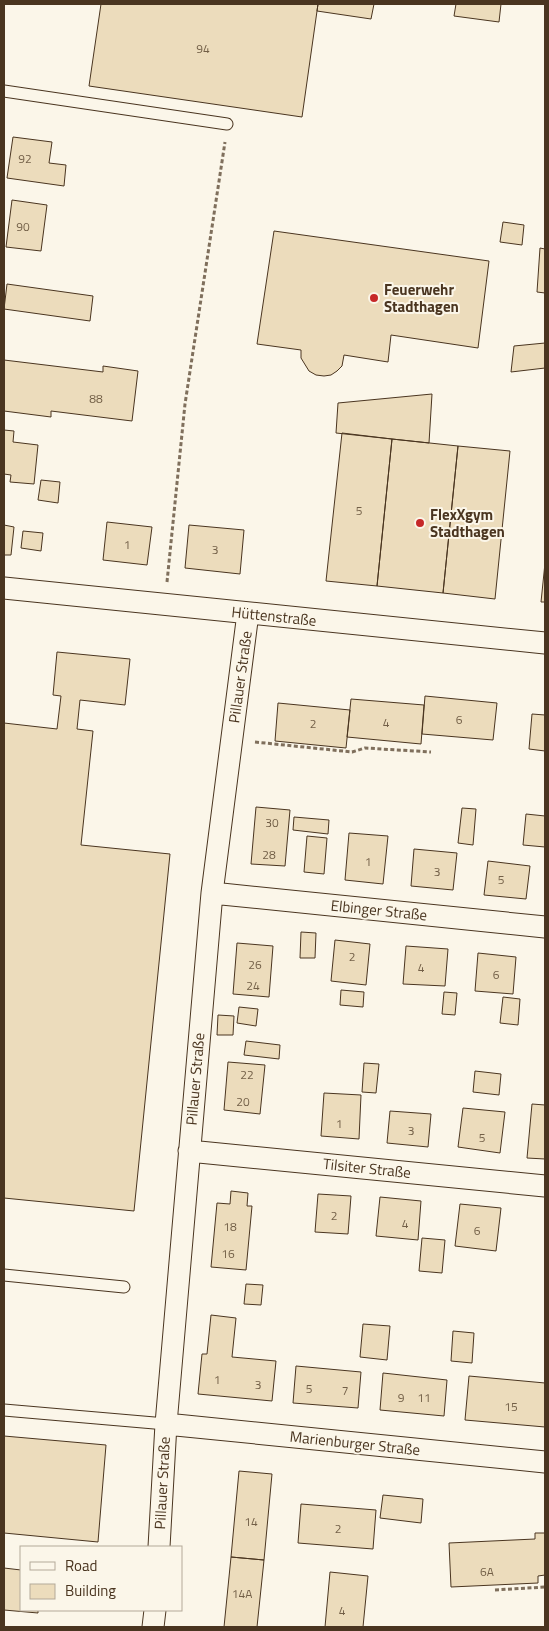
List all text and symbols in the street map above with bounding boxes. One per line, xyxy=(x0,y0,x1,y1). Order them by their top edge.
house number: 94 xyxy=(196,39,210,58)
house number: 92 xyxy=(18,149,32,168)
house number: 90 xyxy=(16,217,30,236)
place label: Feuerwehr Stadthagen xyxy=(384,278,459,318)
marker: Feuerwehr Stadthagen xyxy=(368,292,380,304)
house number: 88 xyxy=(89,389,103,408)
house number: 5 xyxy=(356,501,363,520)
place label: FlexXgym Stadthagen xyxy=(430,503,505,543)
marker: FlexXgym Stadthagen xyxy=(414,517,426,529)
house number: 1 xyxy=(124,535,130,554)
house number: 3 xyxy=(212,540,218,559)
street label: Hüttenstraße xyxy=(230,600,318,632)
street label: Pillauer Straße xyxy=(222,629,258,725)
house number: 6 xyxy=(456,710,463,729)
house number: 4 xyxy=(383,713,390,732)
house number: 2 xyxy=(310,714,316,733)
house number: 30 xyxy=(265,813,279,832)
house number: 28 xyxy=(262,845,276,864)
house number: 1 xyxy=(365,852,371,871)
house number: 3 xyxy=(434,862,440,881)
house number: 5 xyxy=(498,870,505,889)
street label: Elbinger Straße xyxy=(330,893,428,927)
house number: 2 xyxy=(349,947,355,966)
house number: 26 xyxy=(248,955,262,974)
house number: 4 xyxy=(418,958,425,977)
house number: 6 xyxy=(493,965,500,984)
house number: 24 xyxy=(246,976,260,995)
street label: Pillauer Straße xyxy=(179,1032,211,1126)
house number: 22 xyxy=(240,1065,254,1084)
house number: 20 xyxy=(236,1092,250,1111)
house number: 1 xyxy=(336,1114,342,1133)
house number: 3 xyxy=(408,1121,414,1140)
house number: 5 xyxy=(479,1128,486,1147)
street label: Tilsiter Straße xyxy=(322,1152,412,1184)
house number: 2 xyxy=(331,1206,337,1225)
house number: 4 xyxy=(402,1214,409,1233)
house number: 18 xyxy=(223,1217,237,1236)
house number: 6 xyxy=(474,1221,481,1240)
house number: 16 xyxy=(221,1244,235,1263)
house number: 1 xyxy=(214,1370,220,1389)
house number: 3 xyxy=(255,1375,261,1394)
house number: 5 xyxy=(306,1379,313,1398)
house number: 7 xyxy=(342,1381,348,1400)
house number: 9 xyxy=(398,1388,405,1407)
house number: 11 xyxy=(417,1388,431,1407)
house number: 15 xyxy=(504,1397,518,1416)
street label: Marienburger Straße xyxy=(289,1425,421,1461)
street label: Pillauer Straße xyxy=(148,1436,176,1530)
house number: 14 xyxy=(244,1512,258,1531)
house number: 2 xyxy=(335,1519,341,1538)
legend xyxy=(20,1546,182,1611)
text: Road xyxy=(65,1554,97,1577)
house number: 6A xyxy=(480,1562,494,1581)
text: Building xyxy=(65,1579,116,1602)
house number: 14A xyxy=(232,1584,252,1603)
house number: 4 xyxy=(339,1601,346,1620)

